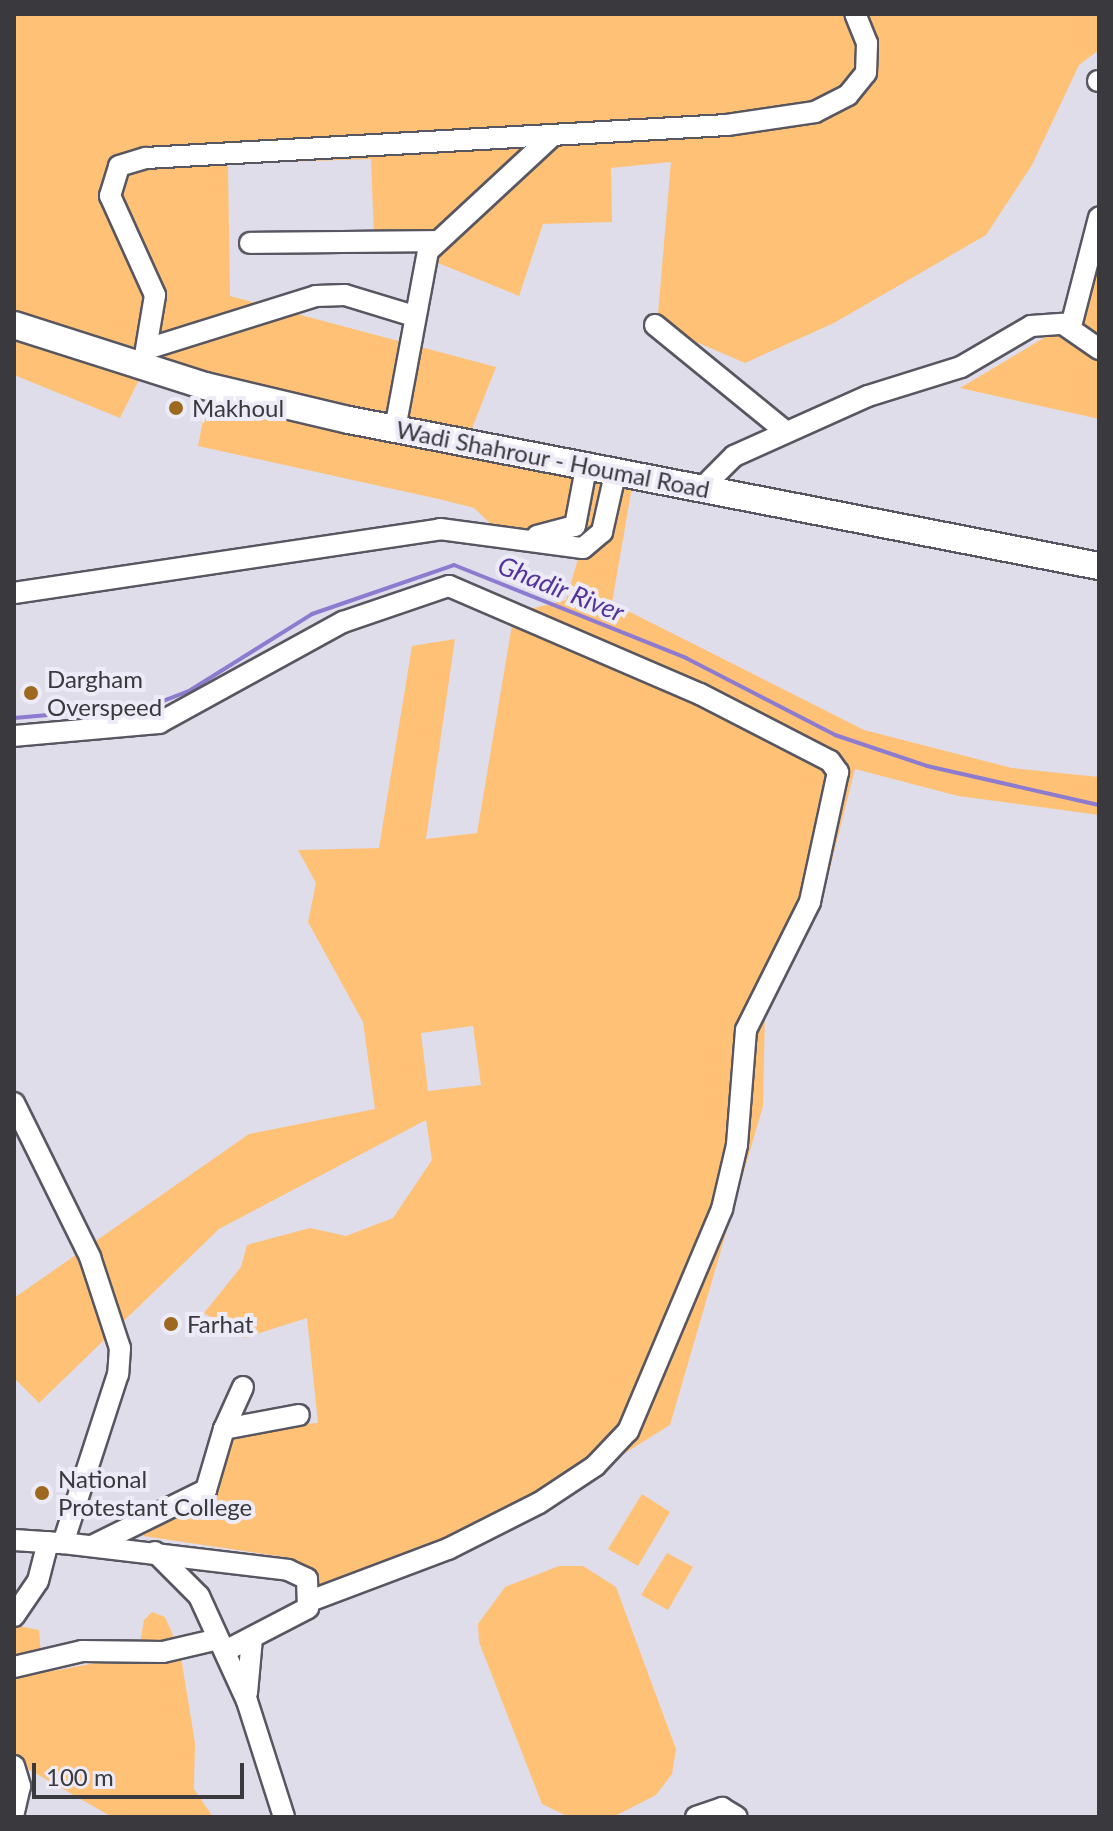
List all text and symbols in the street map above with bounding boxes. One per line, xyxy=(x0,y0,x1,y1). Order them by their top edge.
place label: Makhoul xyxy=(192,394,284,422)
marker: Makhoul xyxy=(167,399,185,417)
street label: Wadi Shahrour - Houmal Road xyxy=(394,414,712,504)
water label: Ghadir River xyxy=(493,549,629,629)
place label: Dargham Overspeed xyxy=(47,665,162,721)
marker: Dargham Overspeed xyxy=(22,684,40,702)
place label: Farhat xyxy=(187,1310,253,1338)
marker: Farhat xyxy=(162,1315,180,1333)
place label: National Protestant College xyxy=(58,1465,252,1521)
marker: National Protestant College xyxy=(33,1484,51,1502)
scale bar xyxy=(36,1747,248,1797)
text: 100 m xyxy=(46,1762,114,1791)

